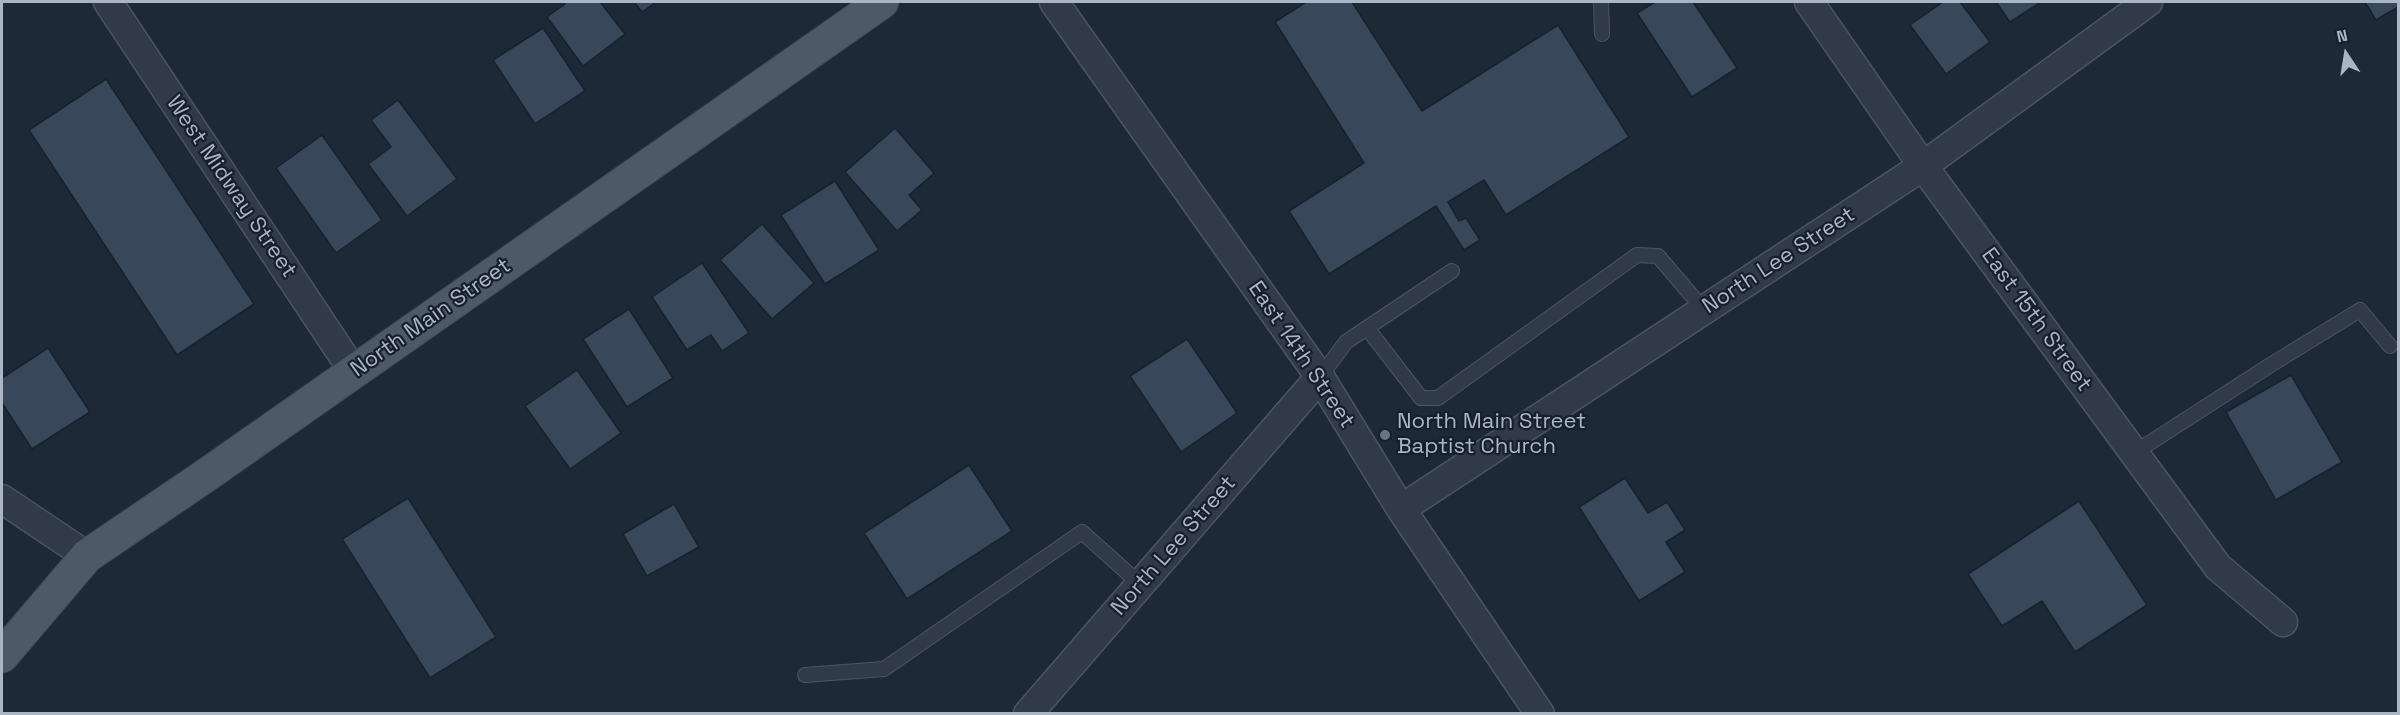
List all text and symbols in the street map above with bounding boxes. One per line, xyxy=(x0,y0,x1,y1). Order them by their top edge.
north arrow xyxy=(2316,24,2376,84)
text: N xyxy=(2335,25,2350,47)
street label: West Midway Street xyxy=(160,91,302,283)
street label: North Lee Street xyxy=(1698,202,1860,320)
street label: East 15th Street xyxy=(1975,243,2097,397)
street label: North Main Street xyxy=(346,253,516,383)
street label: East 14th Street xyxy=(1242,277,1360,433)
place label: North Main Street Baptist Church xyxy=(1397,409,1586,460)
marker: North Main Street Baptist Church xyxy=(1378,428,1392,442)
street label: North Lee Street xyxy=(1106,471,1242,621)

